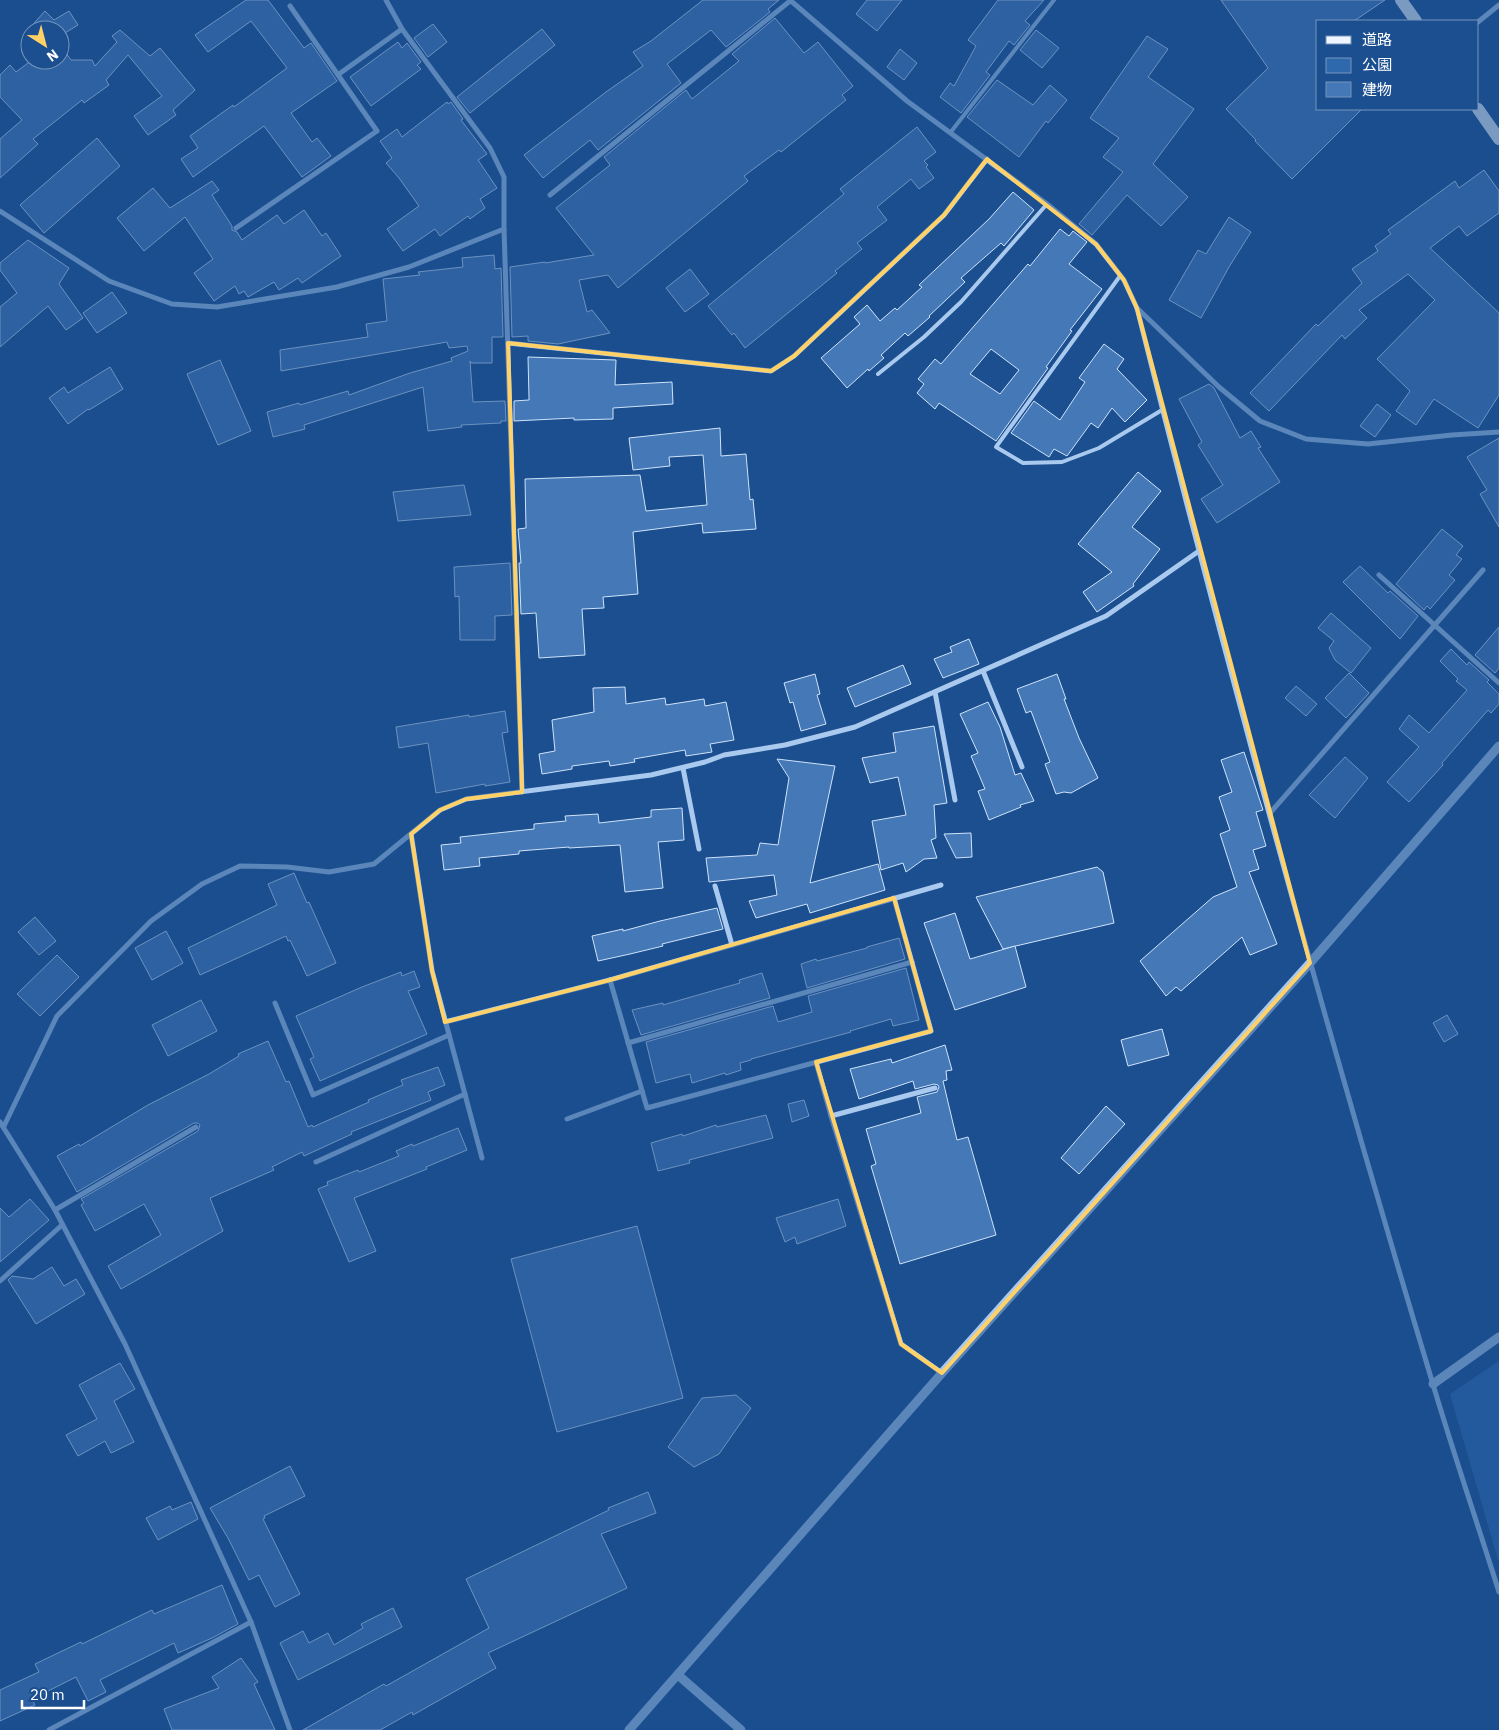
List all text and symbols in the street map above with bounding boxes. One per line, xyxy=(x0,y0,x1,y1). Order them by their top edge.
north arrow xyxy=(20,20,70,70)
legend xyxy=(1316,20,1479,110)
text: 道路 xyxy=(1362,30,1392,49)
text: N xyxy=(43,45,62,66)
text: 公園 xyxy=(1362,55,1392,74)
text: 建物 xyxy=(1362,80,1392,99)
scale bar xyxy=(22,1678,85,1710)
text: 20 m xyxy=(30,1685,65,1704)

